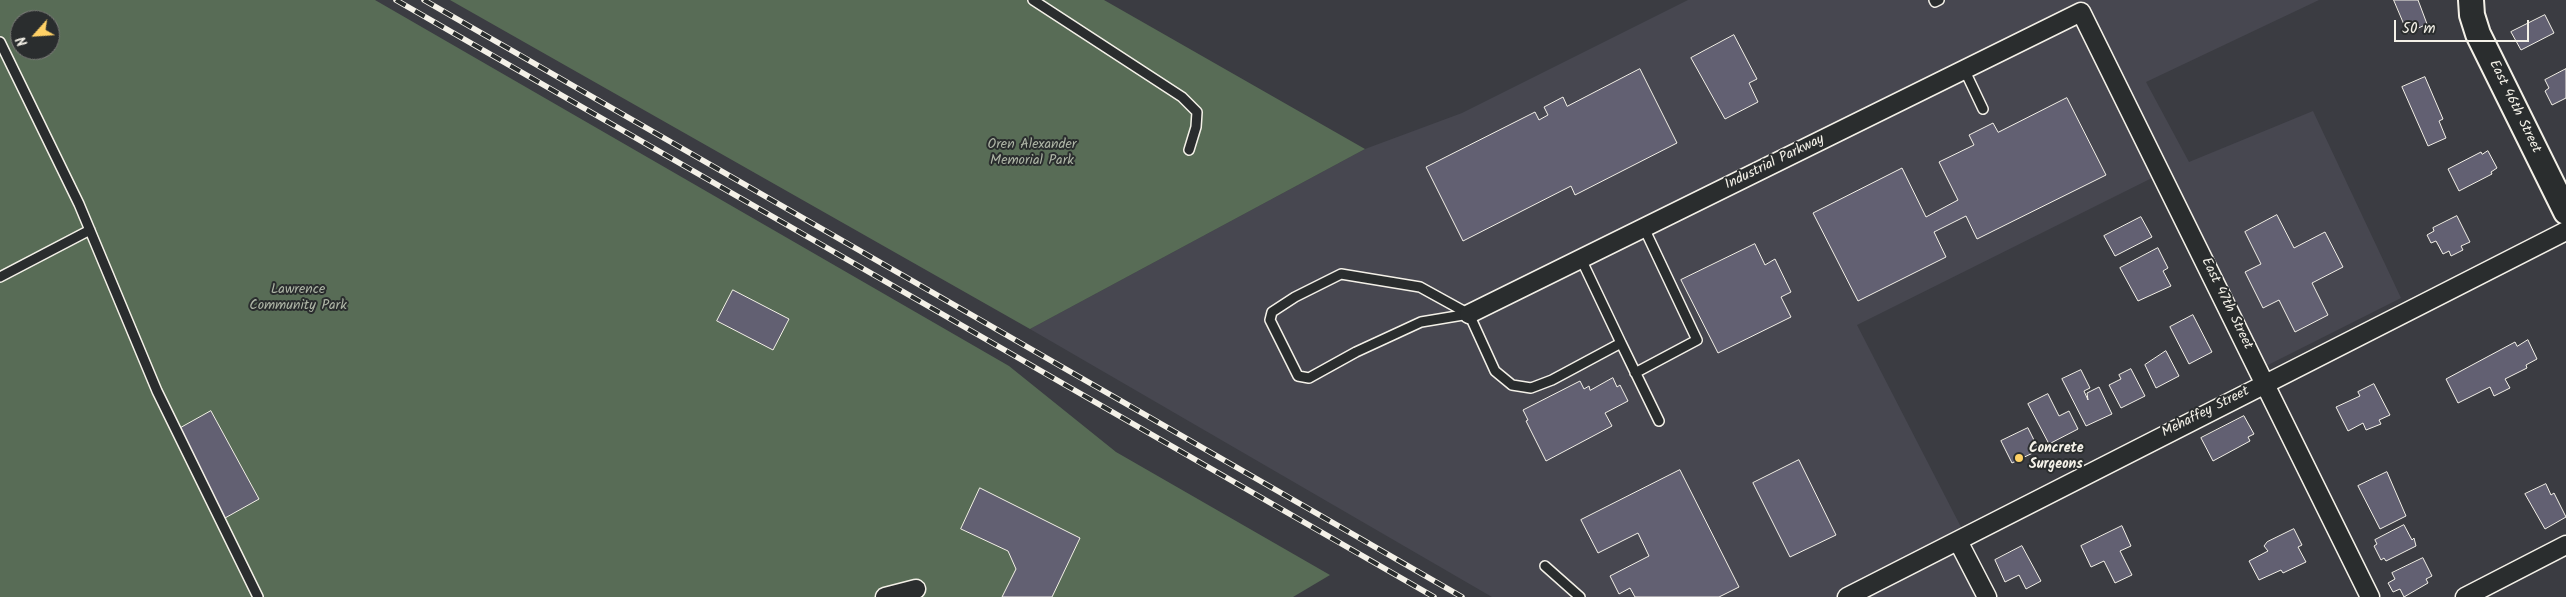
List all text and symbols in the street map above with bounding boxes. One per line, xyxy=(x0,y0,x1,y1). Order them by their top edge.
north arrow xyxy=(10,10,60,60)
scale bar xyxy=(2396,10,2531,42)
text: 50 m xyxy=(2402,17,2436,41)
text: N xyxy=(11,32,34,50)
street label: East 46th Street xyxy=(2484,58,2544,156)
street label: Industrial Parkway xyxy=(1723,132,1827,194)
park label: Oren Alexander Memorial Park xyxy=(988,138,1076,170)
street label: East 47th Street xyxy=(2197,255,2255,353)
park label: Lawrence Community Park xyxy=(249,283,347,316)
street label: Mehaffey Street xyxy=(2159,384,2253,442)
place label: Concrete Surgeons xyxy=(2029,442,2084,474)
marker: Concrete Surgeons xyxy=(2013,452,2025,464)

